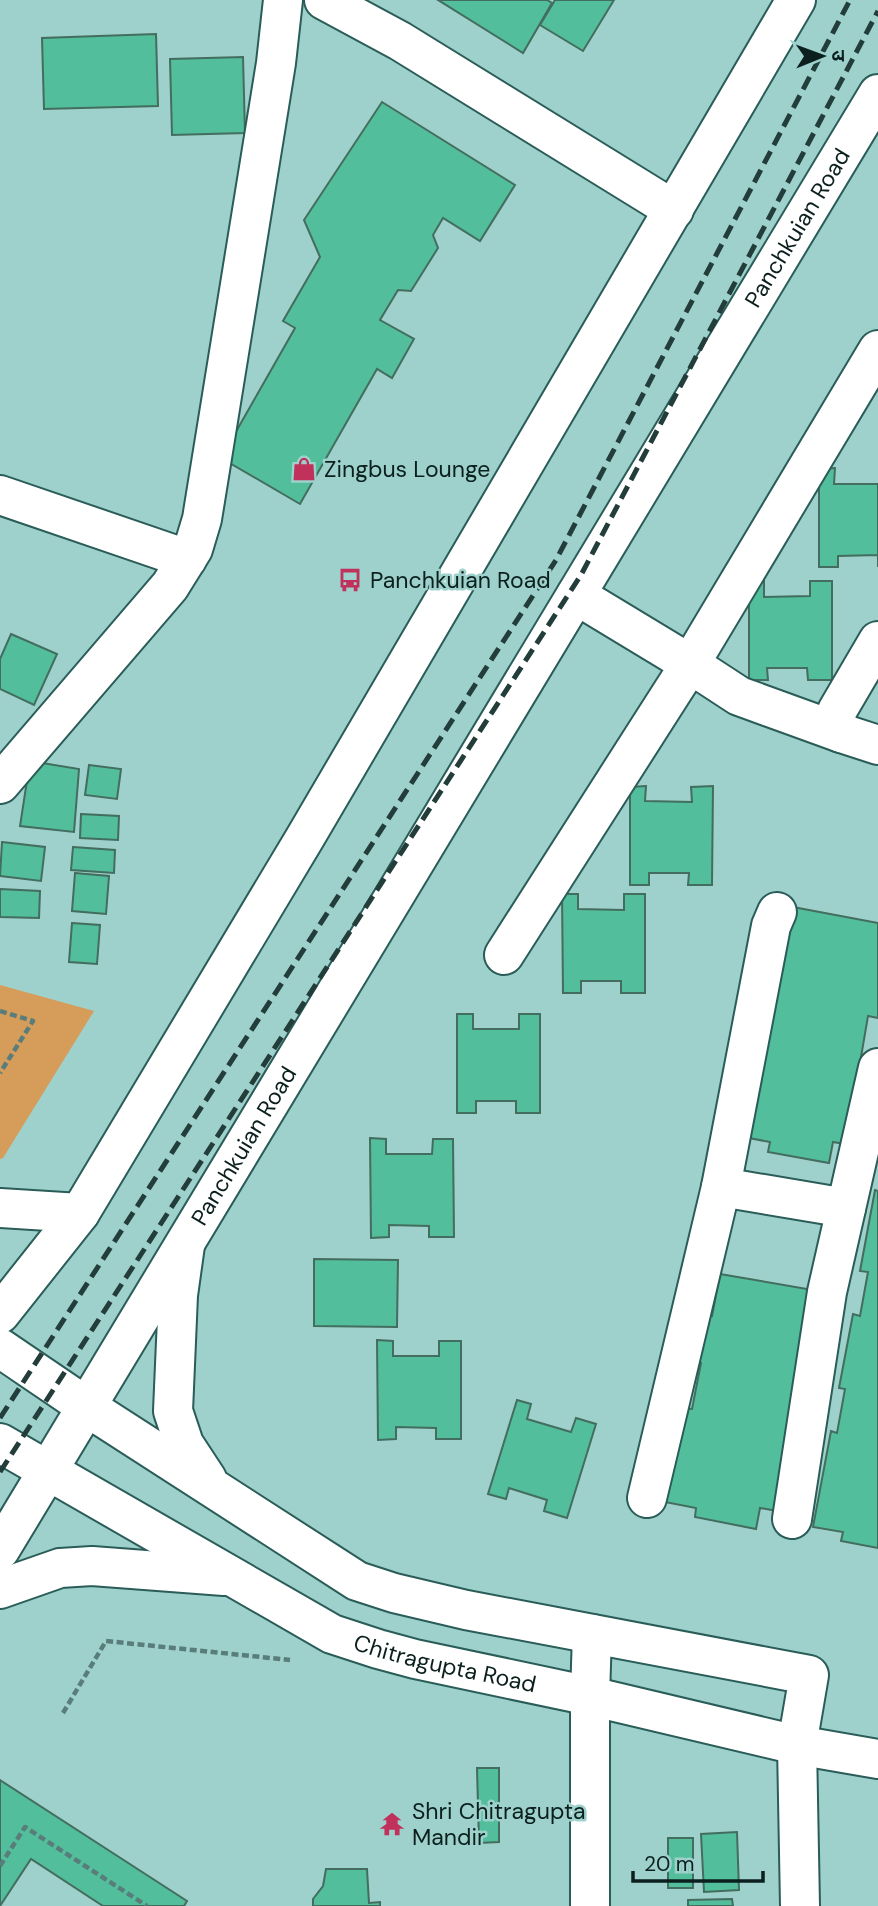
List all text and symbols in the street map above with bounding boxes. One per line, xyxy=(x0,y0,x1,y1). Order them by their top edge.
north arrow xyxy=(787,21,857,91)
text: उ xyxy=(826,50,851,62)
street label: Panchkuian Road xyxy=(738,143,857,313)
place label: Zingbus Lounge xyxy=(324,454,490,484)
shop icon: Zingbus Lounge xyxy=(290,455,318,483)
place label: Panchkuian Road xyxy=(370,565,551,595)
bus stop icon: Panchkuian Road xyxy=(336,566,364,594)
street label: Panchkuian Road xyxy=(184,1061,303,1231)
street label: Chitragupta Road xyxy=(350,1627,539,1699)
place label: Shri Chitragupta Mandir xyxy=(412,1796,585,1852)
temple icon: Shri Chitragupta Mandir xyxy=(378,1810,406,1838)
scale bar xyxy=(633,1840,762,1884)
text: 20 m xyxy=(644,1850,695,1878)

